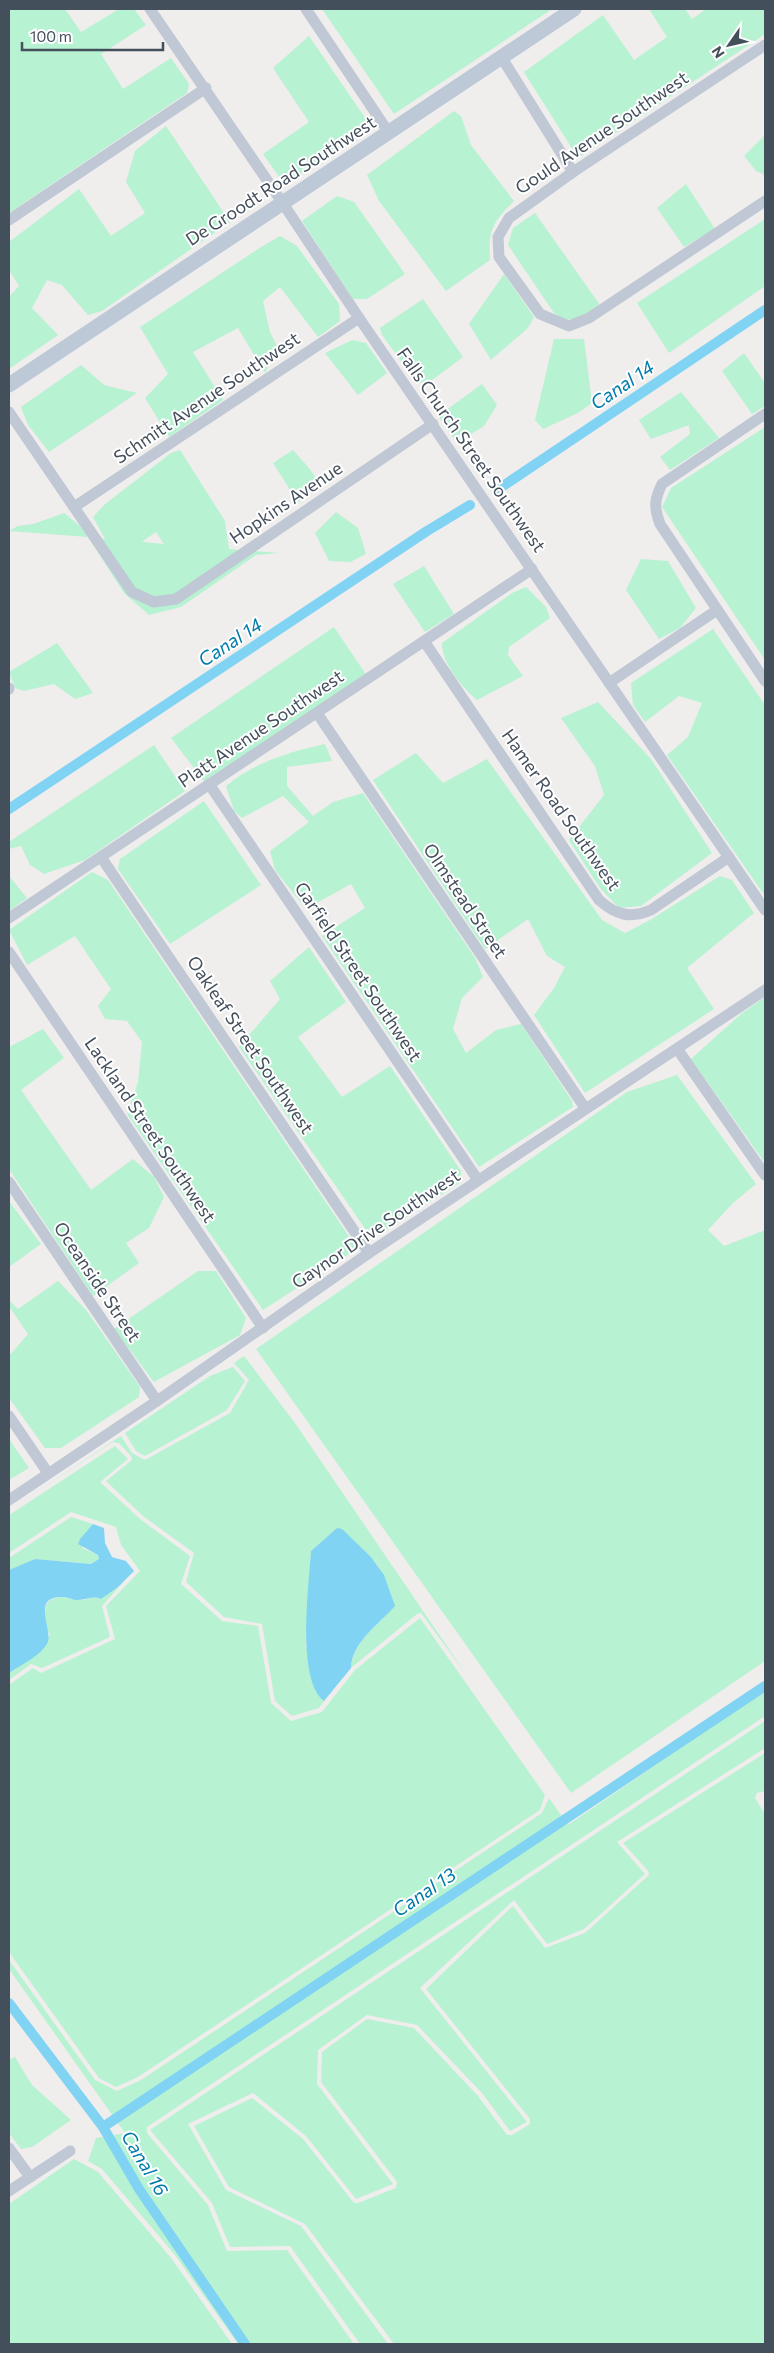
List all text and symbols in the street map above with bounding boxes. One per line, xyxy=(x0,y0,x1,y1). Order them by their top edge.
scale bar xyxy=(22,20,164,52)
north arrow xyxy=(704,20,754,70)
text: 100 m xyxy=(30,27,72,45)
text: N xyxy=(708,43,728,62)
street label: Gould Avenue Southwest xyxy=(511,66,692,198)
street label: De Groodt Road Southwest xyxy=(181,110,380,250)
street label: Schmitt Avenue Southwest xyxy=(109,327,304,468)
street label: Falls Church Street Southwest xyxy=(393,343,551,556)
water label: Canal 14 xyxy=(586,355,658,414)
street label: Hopkins Avenue xyxy=(225,456,346,548)
water label: Canal 14 xyxy=(193,612,266,671)
street label: Platt Avenue Southwest xyxy=(173,665,347,792)
street label: Hamer Road Southwest xyxy=(498,724,626,894)
street label: Olmstead Street xyxy=(419,839,512,962)
street label: Garfield Street Southwest xyxy=(291,878,427,1065)
street label: Oakleaf Street Southwest xyxy=(183,951,319,1138)
street label: Lackland Street Southwest xyxy=(81,1033,221,1226)
street label: Gaynor Drive Southwest xyxy=(287,1164,464,1293)
street label: Oceanside Street xyxy=(50,1217,146,1346)
water label: Canal 13 xyxy=(388,1862,460,1921)
water label: Canal 16 xyxy=(117,2126,174,2200)

